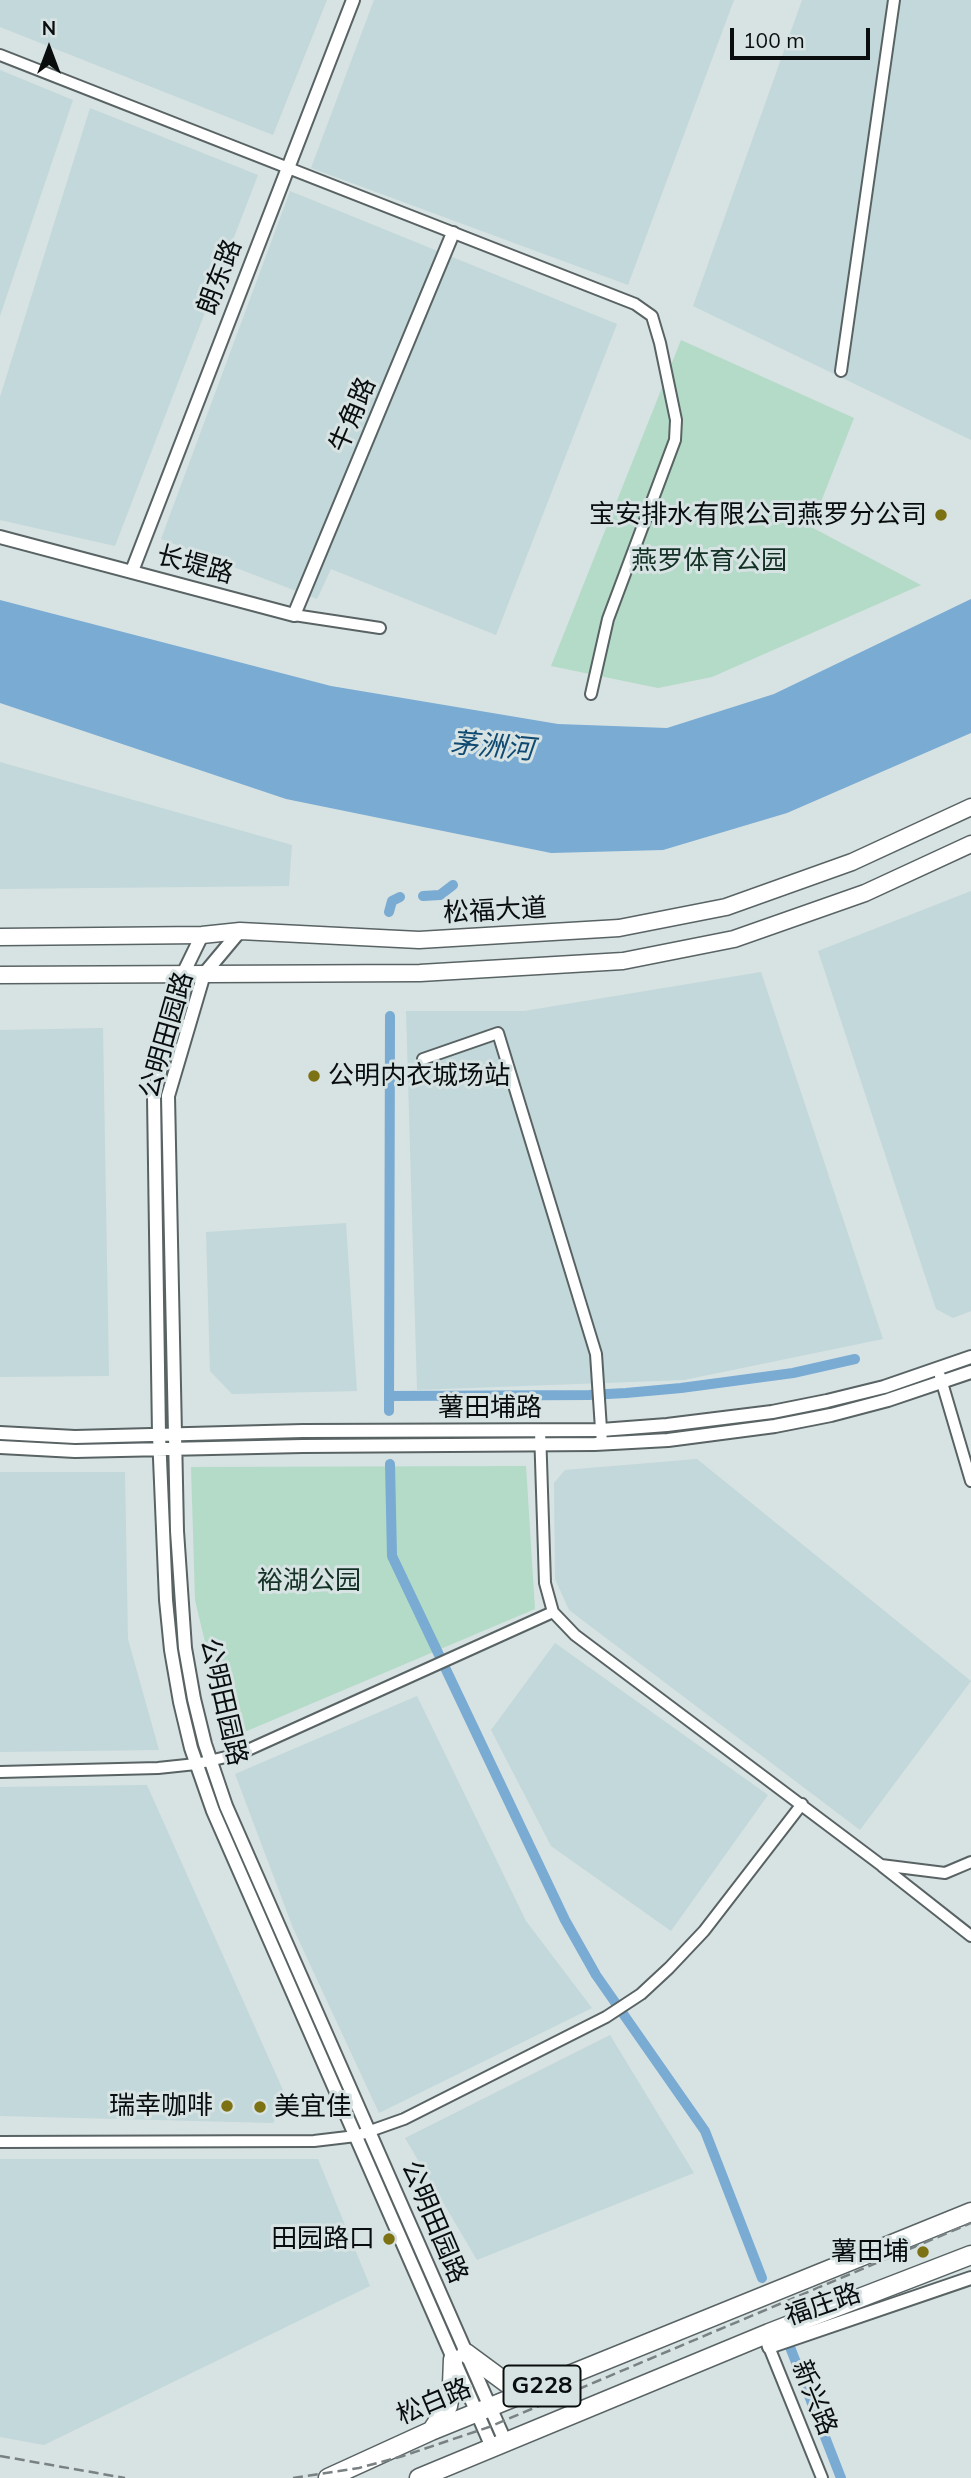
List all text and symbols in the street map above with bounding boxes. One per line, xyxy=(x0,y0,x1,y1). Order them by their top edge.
north arrow xyxy=(14,14,84,84)
scale bar xyxy=(733,14,873,58)
text: N xyxy=(42,16,56,40)
text: 100 m xyxy=(743,27,805,53)
street label: 朗东路 xyxy=(191,235,249,319)
street label: 牛角路 xyxy=(323,373,383,457)
place label: 宝安排水有限公司燕罗分公司 xyxy=(589,499,927,531)
marker: 宝安排水有限公司燕罗分公司 xyxy=(933,507,949,523)
street label: 长堤路 xyxy=(153,540,237,590)
park label: 燕罗体育公园 xyxy=(631,545,787,577)
water label: 茅洲河 xyxy=(449,727,535,767)
street label: 松福大道 xyxy=(442,893,548,929)
street label: 公明田园路 xyxy=(134,968,200,1102)
place label: 公明内衣城场站 xyxy=(328,1060,510,1092)
marker: 公明内衣城场站 xyxy=(306,1068,322,1084)
street label: 薯田埔路 xyxy=(438,1392,542,1424)
park label: 裕湖公园 xyxy=(257,1565,361,1597)
street label: 公明田园路 xyxy=(193,1635,253,1769)
place label: 瑞幸咖啡 xyxy=(109,2090,213,2122)
place label: 美宜佳 xyxy=(274,2091,352,2123)
marker: 瑞幸咖啡 xyxy=(219,2098,235,2114)
marker: 美宜佳 xyxy=(252,2099,268,2115)
street label: 公明田园路 xyxy=(394,2156,474,2288)
place label: 田园路口 xyxy=(271,2223,375,2255)
marker: 田园路口 xyxy=(381,2231,397,2247)
place label: 薯田埔 xyxy=(831,2236,909,2268)
marker: 薯田埔 xyxy=(915,2244,931,2260)
street label: 福庄路 xyxy=(781,2278,865,2332)
street label: 新兴路 xyxy=(785,2356,843,2440)
road number: G228 xyxy=(504,2365,580,2406)
street label: 松白路 xyxy=(392,2372,476,2432)

